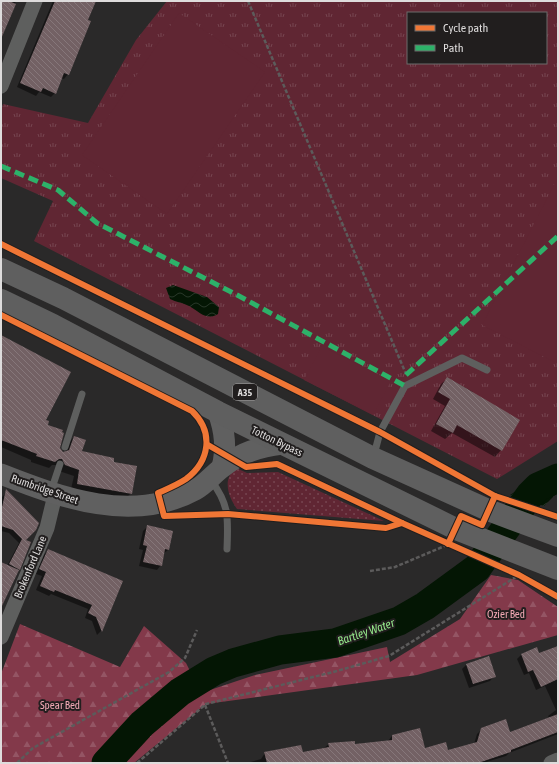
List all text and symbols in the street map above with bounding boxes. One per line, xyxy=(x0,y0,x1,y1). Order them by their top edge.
legend xyxy=(407,12,547,64)
text: Cycle path xyxy=(443,21,488,35)
text: Path xyxy=(443,41,464,55)
road number: A35 xyxy=(233,384,257,400)
street label: Totton Bypass xyxy=(249,423,305,459)
street label: Rumbridge Street xyxy=(10,472,80,506)
street label: Brokenford Lane xyxy=(11,534,49,600)
park label: Ozier Bed xyxy=(487,608,525,620)
water label: Bartley Water xyxy=(336,616,397,648)
park label: Spear Bed xyxy=(40,699,80,711)

